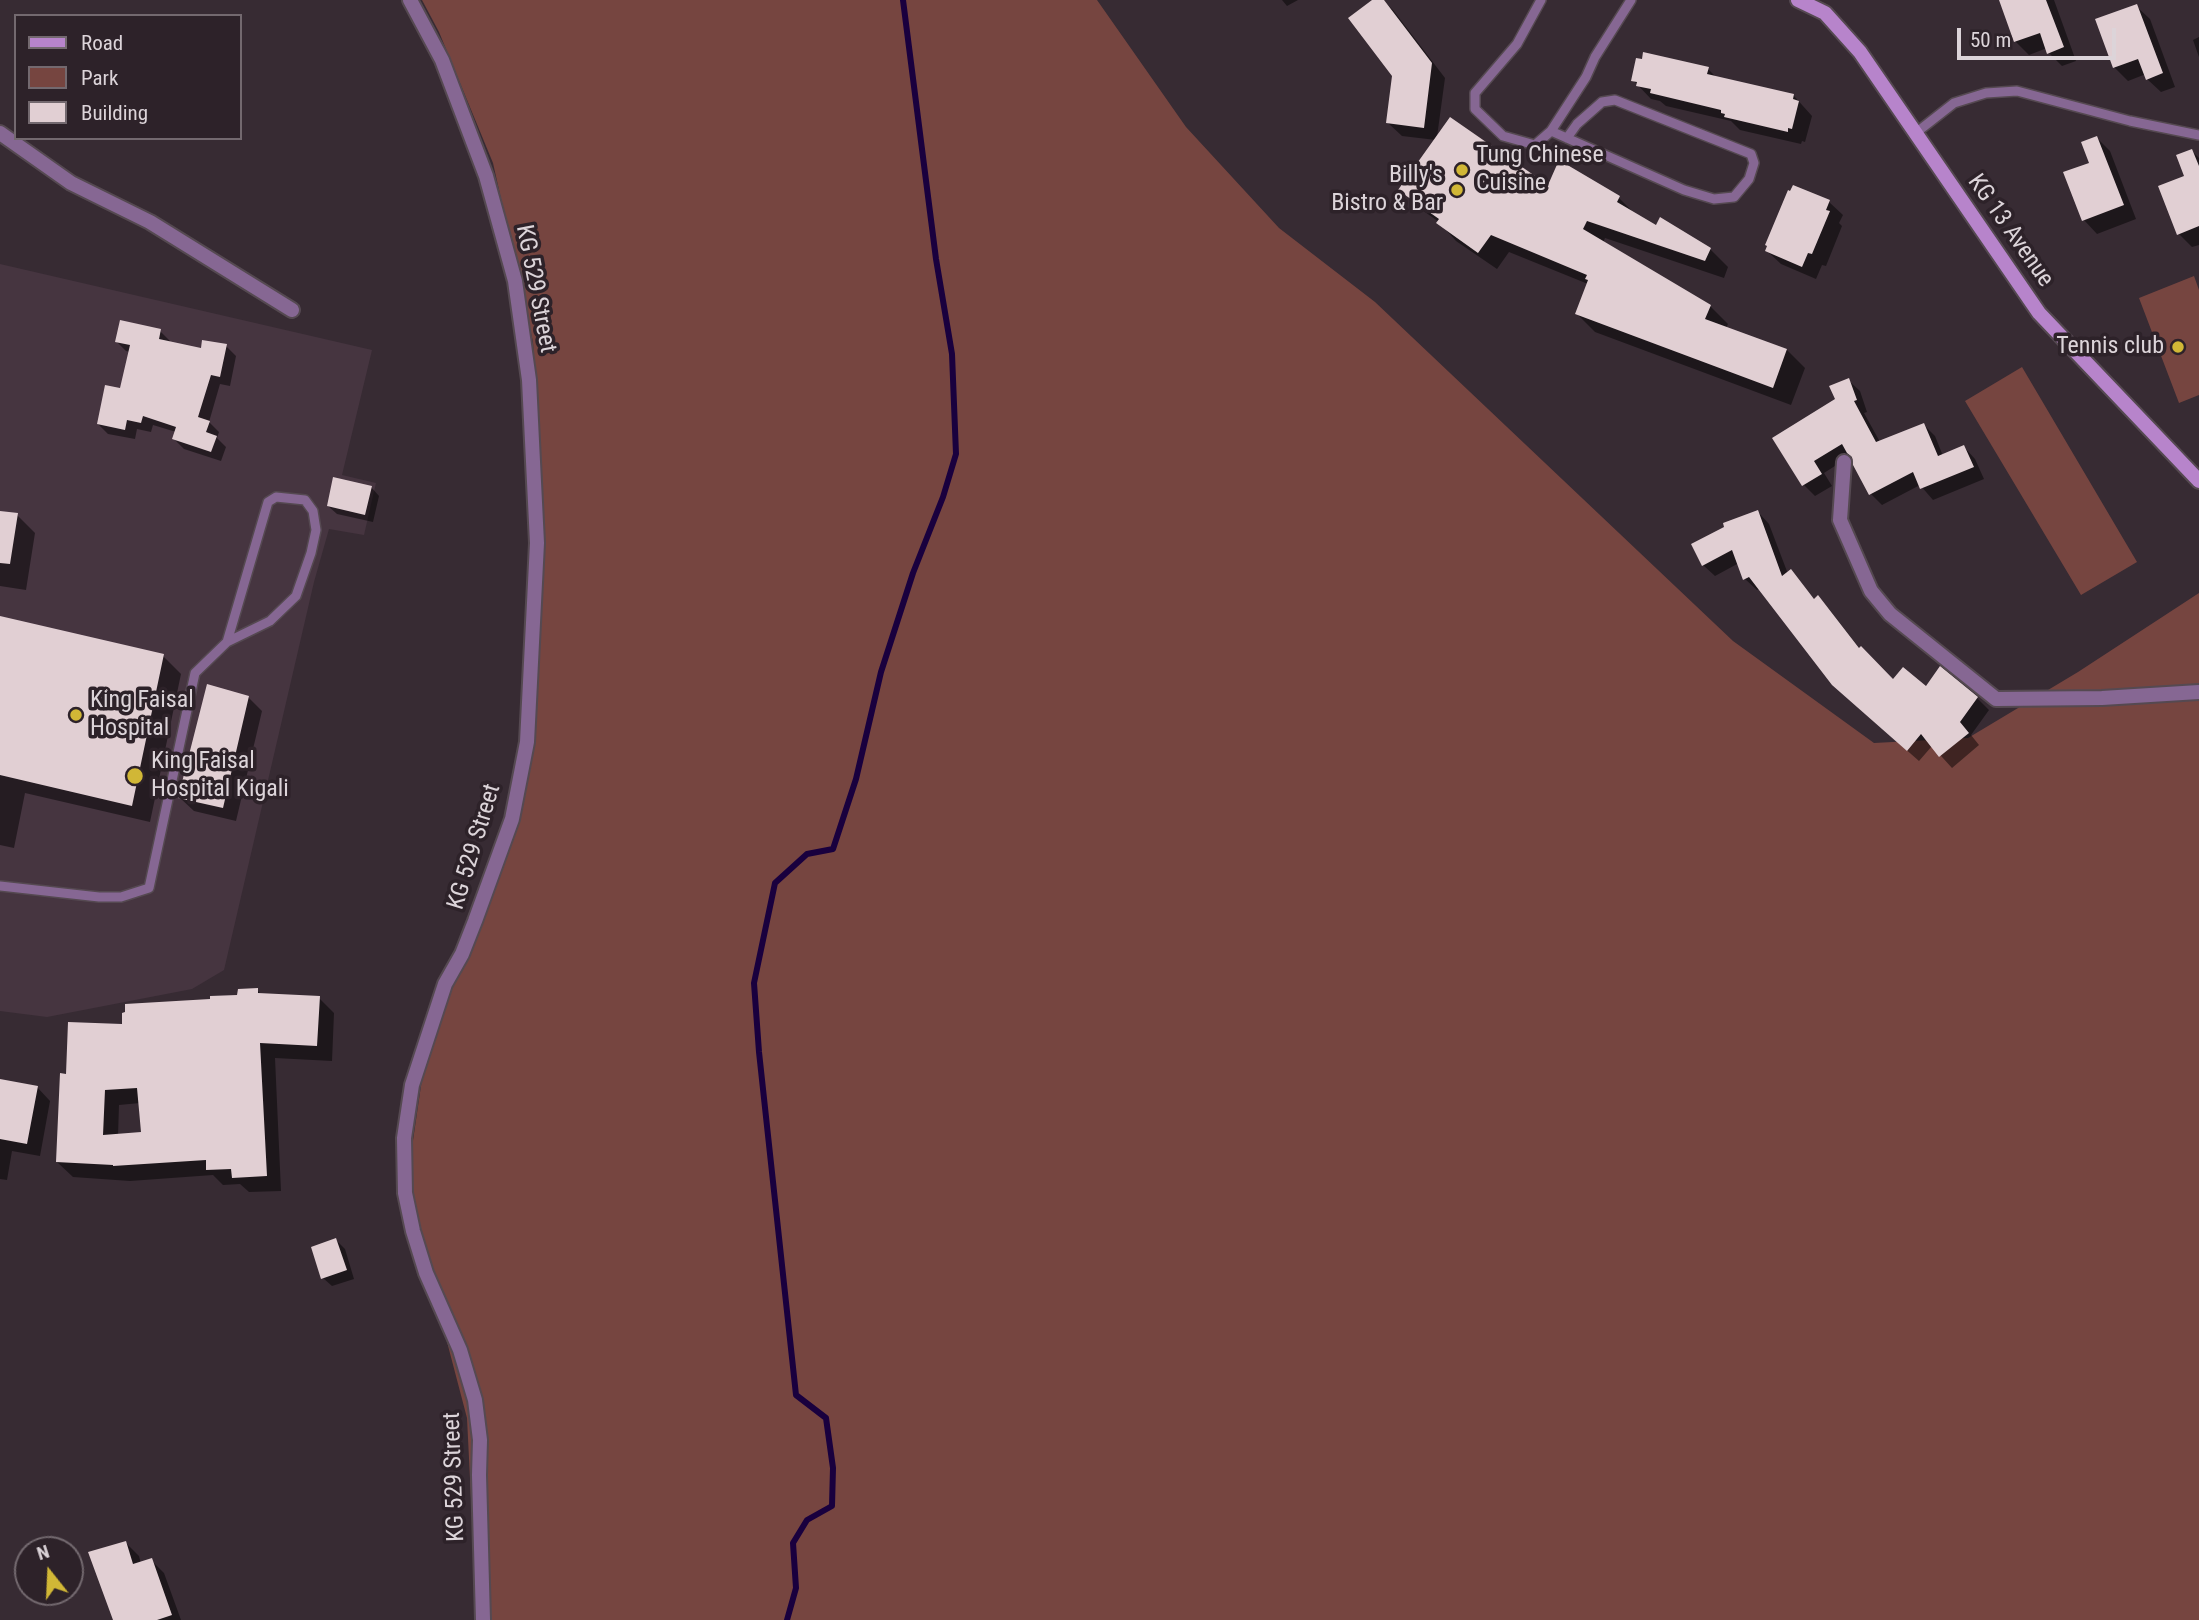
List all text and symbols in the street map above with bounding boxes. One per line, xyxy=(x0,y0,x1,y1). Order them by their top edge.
legend xyxy=(14,14,242,140)
scale bar xyxy=(1961,14,2120,58)
text: 50 m xyxy=(1970,28,2011,52)
text: Road xyxy=(81,31,123,55)
text: Park xyxy=(81,66,118,90)
text: Building xyxy=(81,101,148,125)
place label: Tung Chinese Cuisine xyxy=(1476,142,1604,198)
place label: Billy's Bistro & Bar xyxy=(1331,162,1443,218)
marker: Tung Chinese Cuisine xyxy=(1454,162,1470,178)
street label: KG 13 Avenue xyxy=(1961,169,2059,293)
marker: Billy's Bistro & Bar xyxy=(1449,182,1465,198)
street label: KG 529 Street xyxy=(508,223,562,355)
place label: Tennis club xyxy=(2056,333,2164,361)
marker: Tennis club xyxy=(2170,339,2186,355)
place label: King Faisal Hospital xyxy=(90,687,194,743)
marker: King Faisal Hospital xyxy=(68,707,84,723)
place label: King Faisal Hospital Kigali xyxy=(151,748,289,804)
marker: King Faisal Hospital Kigali xyxy=(125,766,145,786)
street label: KG 529 Street xyxy=(442,781,508,913)
street label: KG 529 Street xyxy=(438,1412,472,1542)
north arrow xyxy=(14,1536,84,1606)
text: N xyxy=(34,1540,52,1565)

